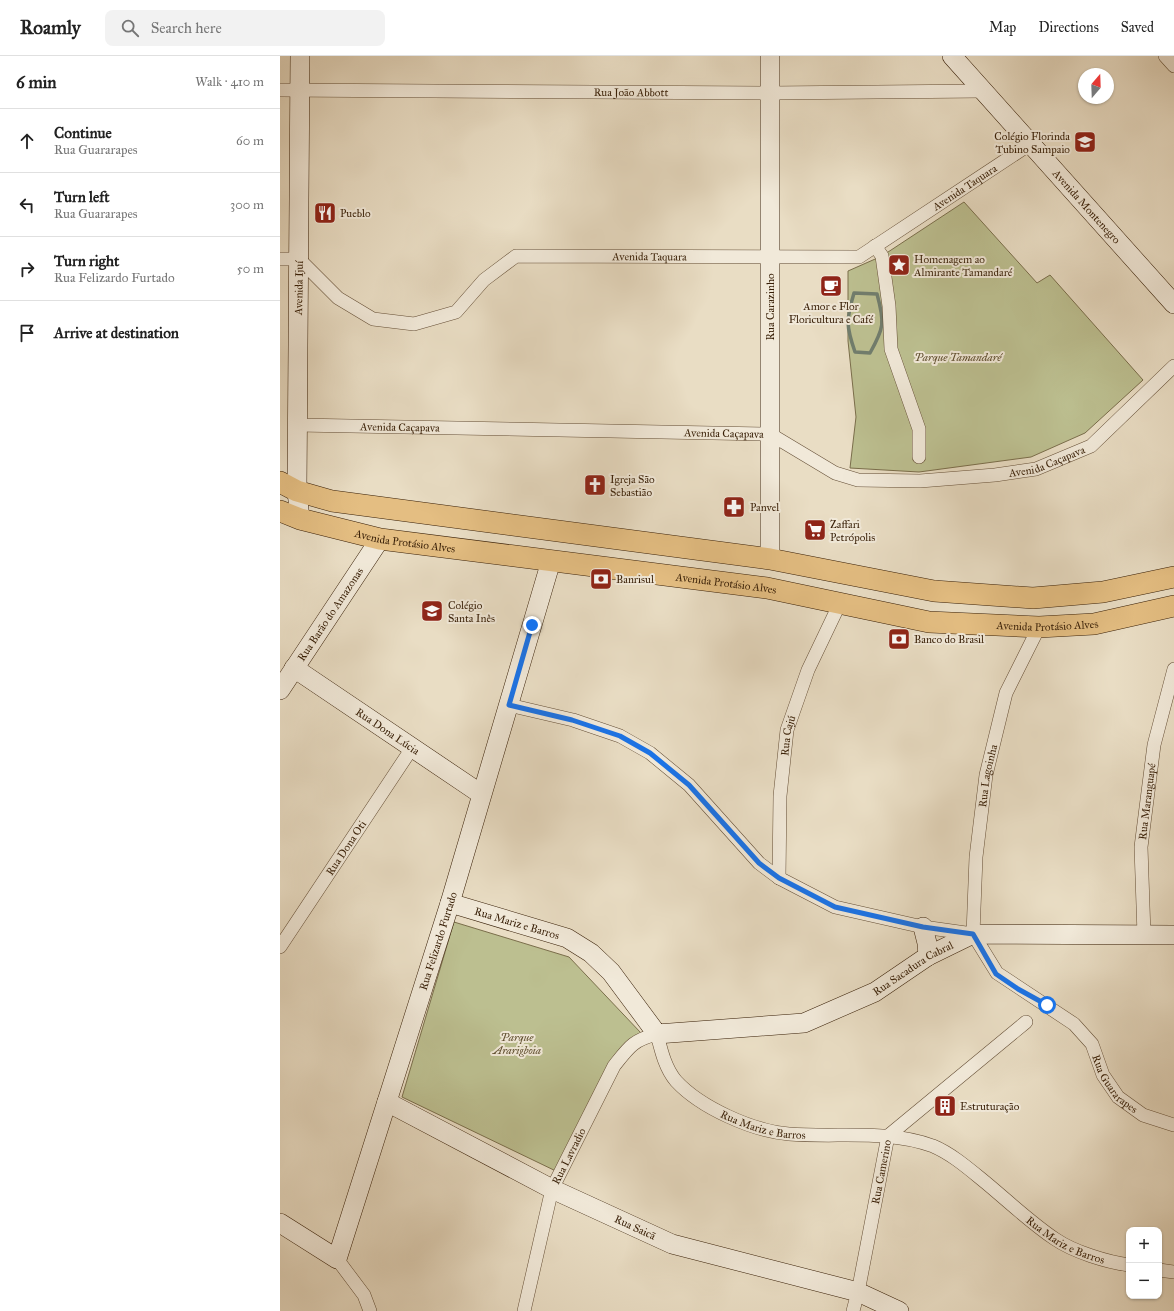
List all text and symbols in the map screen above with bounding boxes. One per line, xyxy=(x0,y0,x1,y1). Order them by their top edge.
search box xyxy=(105,10,385,46)
text: Roamly xyxy=(20,16,81,39)
icon: search xyxy=(119,17,141,39)
text: Search here xyxy=(151,19,222,37)
text: Map xyxy=(989,19,1016,36)
text: Directions xyxy=(1038,19,1099,36)
text: Saved xyxy=(1121,19,1154,36)
north arrow xyxy=(1078,68,1114,104)
text: 6 min xyxy=(16,72,57,93)
text: Walk · 410 m xyxy=(195,74,264,90)
street label: Rua João Abbott xyxy=(594,85,668,100)
text: Continue xyxy=(54,124,112,142)
school or university icon: Colégio Florinda Tubino Sampaio xyxy=(1072,129,1098,155)
icon: ahead xyxy=(16,130,38,152)
place label: Colégio Florinda Tubino Sampaio xyxy=(994,130,1070,156)
text: 60 m xyxy=(236,133,264,149)
text: Rua Guararapes xyxy=(54,142,138,158)
street label: Avenida Taquara xyxy=(929,161,999,214)
street label: Avenida Montenegro xyxy=(1050,166,1123,246)
text: Turn left xyxy=(54,188,110,206)
icon: left xyxy=(16,194,38,216)
text: 300 m xyxy=(230,197,264,213)
restaurant icon: Pueblo xyxy=(312,200,338,226)
text: Rua Guararapes xyxy=(54,206,138,222)
place label: Pueblo xyxy=(340,207,371,220)
street label: Avenida Taquara xyxy=(611,250,687,264)
text: Turn right xyxy=(54,252,119,270)
place icon: Homenagem ao Almirante Tamandaré xyxy=(886,252,912,278)
place label: Homenagem ao Almirante Tamandaré xyxy=(913,253,1013,279)
icon: right xyxy=(16,258,38,280)
street label: Avenida Ijuí xyxy=(292,260,306,316)
text: 50 m xyxy=(237,261,264,277)
text: Rua Felizardo Furtado xyxy=(54,270,175,286)
street label: Rua Carazinho xyxy=(764,273,777,341)
cafe icon: Amor e Flor Floricultura e Café xyxy=(818,273,844,299)
place label: Amor e Flor Floricultura e Café xyxy=(789,300,874,326)
icon: arrive xyxy=(16,322,38,344)
text: Arrive at destination xyxy=(54,324,179,342)
park label: Parque Tamandaré xyxy=(915,351,1003,364)
street label: Avenida Caçapava xyxy=(359,420,440,434)
street label: Avenida Caçapava xyxy=(683,426,764,440)
street label: Avenida Caçapava xyxy=(1007,443,1087,480)
church icon: Igreja São Sebastião xyxy=(582,472,608,498)
place label: Igreja São Sebastião xyxy=(610,473,655,499)
pharmacy icon: Panvel xyxy=(721,494,747,520)
place label: Panvel xyxy=(750,501,779,514)
supermarket icon: Zaffari Petrópolis xyxy=(802,517,828,543)
place label: Zaffari Petrópolis xyxy=(830,518,875,544)
street label: Avenida Protásio Alves xyxy=(352,526,456,555)
street label: Rua Barão do Amazonas xyxy=(295,565,366,663)
bank icon: Banrisul xyxy=(588,566,614,592)
street label: Avenida Protásio Alves xyxy=(674,570,778,596)
place label: Banrisul xyxy=(616,573,654,586)
school or university icon: Colégio Santa Inês xyxy=(419,598,445,624)
place label: Colégio Santa Inês xyxy=(448,599,495,625)
route end xyxy=(523,616,541,634)
street label: Avenida Protásio Alves xyxy=(995,617,1099,634)
bank icon: Banco do Brasil xyxy=(886,626,912,652)
place label: Banco do Brasil xyxy=(914,633,984,646)
street label: Rua Dona Lúcia xyxy=(353,705,422,757)
street label: Rua Cajú xyxy=(778,713,798,757)
street label: Rua Lagoinha xyxy=(976,743,1000,808)
street label: Rua Maranguapé xyxy=(1135,762,1158,841)
street label: Rua Dona Oti xyxy=(323,818,369,878)
street label: Rua Felizardo Furtado xyxy=(416,890,460,992)
street label: Rua Mariz e Barros xyxy=(473,904,561,942)
street label: Rua Sacadura Cabral xyxy=(870,938,955,998)
route start xyxy=(1038,996,1056,1014)
park label: Parque Ararigboia xyxy=(492,1031,541,1057)
street label: Rua Guararapes xyxy=(1090,1053,1140,1116)
building icon: Estruturação xyxy=(932,1093,958,1119)
place label: Estruturação xyxy=(960,1100,1020,1113)
street label: Rua Mariz e Barros xyxy=(718,1107,806,1141)
street label: Rua Lavradio xyxy=(549,1125,588,1186)
street label: Rua Camerino xyxy=(869,1138,894,1205)
street label: Rua Saicã xyxy=(613,1212,658,1242)
street label: Rua Mariz e Barros xyxy=(1024,1213,1106,1266)
map controls xyxy=(1126,1227,1162,1299)
button: + xyxy=(1126,1227,1162,1263)
button: − xyxy=(1126,1263,1162,1299)

